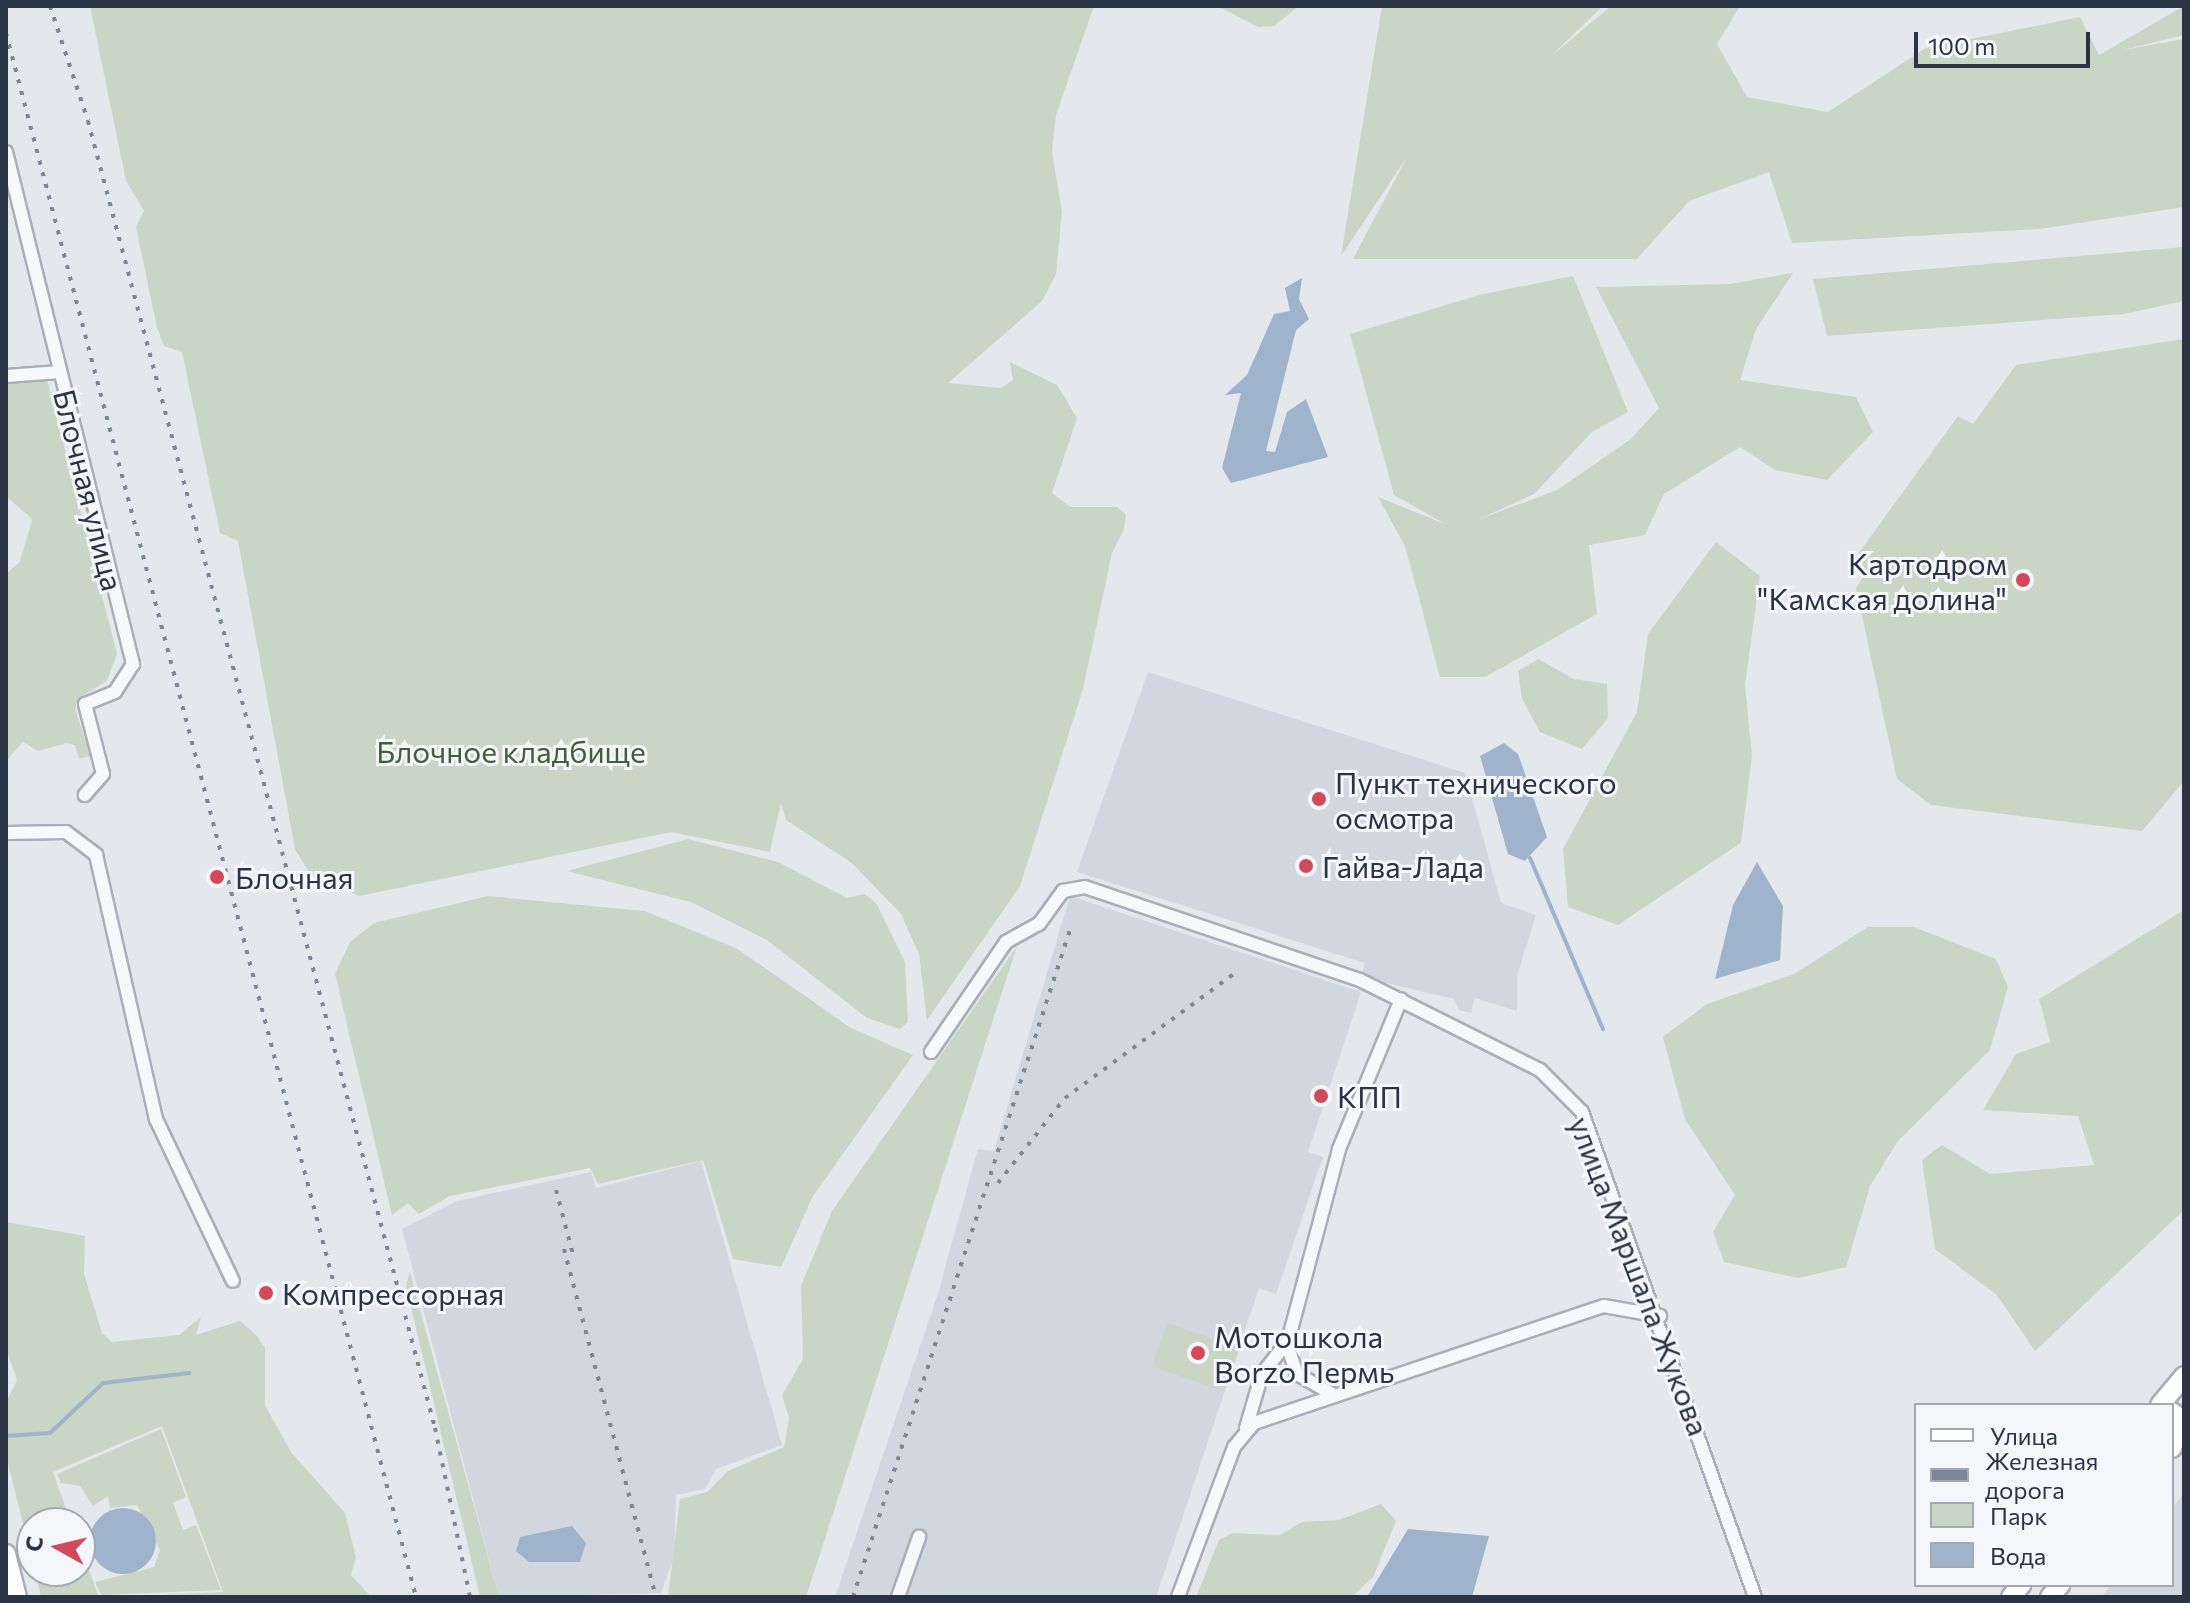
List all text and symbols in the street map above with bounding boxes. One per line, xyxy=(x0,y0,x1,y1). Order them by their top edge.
scale bar xyxy=(1918,16,2094,66)
text: 100 m xyxy=(1928,31,1995,60)
street label: Блочная улица xyxy=(47,386,131,594)
place label: Картодром "Камская долина" xyxy=(1757,545,2007,616)
marker: Картодром "Камская долина" xyxy=(2014,571,2032,589)
park label: Блочное кладбище xyxy=(376,733,646,769)
place label: Пункт технического осмотра xyxy=(1335,764,1617,834)
marker: Пункт технического осмотра xyxy=(1310,790,1328,808)
place label: Гайва-Лада xyxy=(1322,848,1484,884)
marker: Гайва-Лада xyxy=(1297,857,1315,875)
place label: Блочная xyxy=(235,859,353,895)
marker: Блочная xyxy=(206,866,228,888)
place label: КПП xyxy=(1337,1078,1402,1114)
marker: КПП xyxy=(1312,1087,1330,1105)
street label: улица Маршала Жукова xyxy=(1563,1111,1717,1441)
place label: Компрессорная xyxy=(282,1275,504,1311)
marker: Компрессорная xyxy=(257,1284,275,1302)
place label: Мотошкола Borzo Пермь xyxy=(1214,1318,1394,1388)
marker: Мотошкола Borzo Пермь xyxy=(1189,1344,1207,1362)
legend xyxy=(1914,1403,2174,1587)
text: Улица xyxy=(1990,1421,2058,1450)
text: Железная дорога xyxy=(1985,1446,2098,1504)
text: Парк xyxy=(1990,1501,2047,1530)
north arrow xyxy=(16,1507,96,1587)
text: С xyxy=(19,1535,48,1553)
text: Вода xyxy=(1990,1541,2046,1570)

